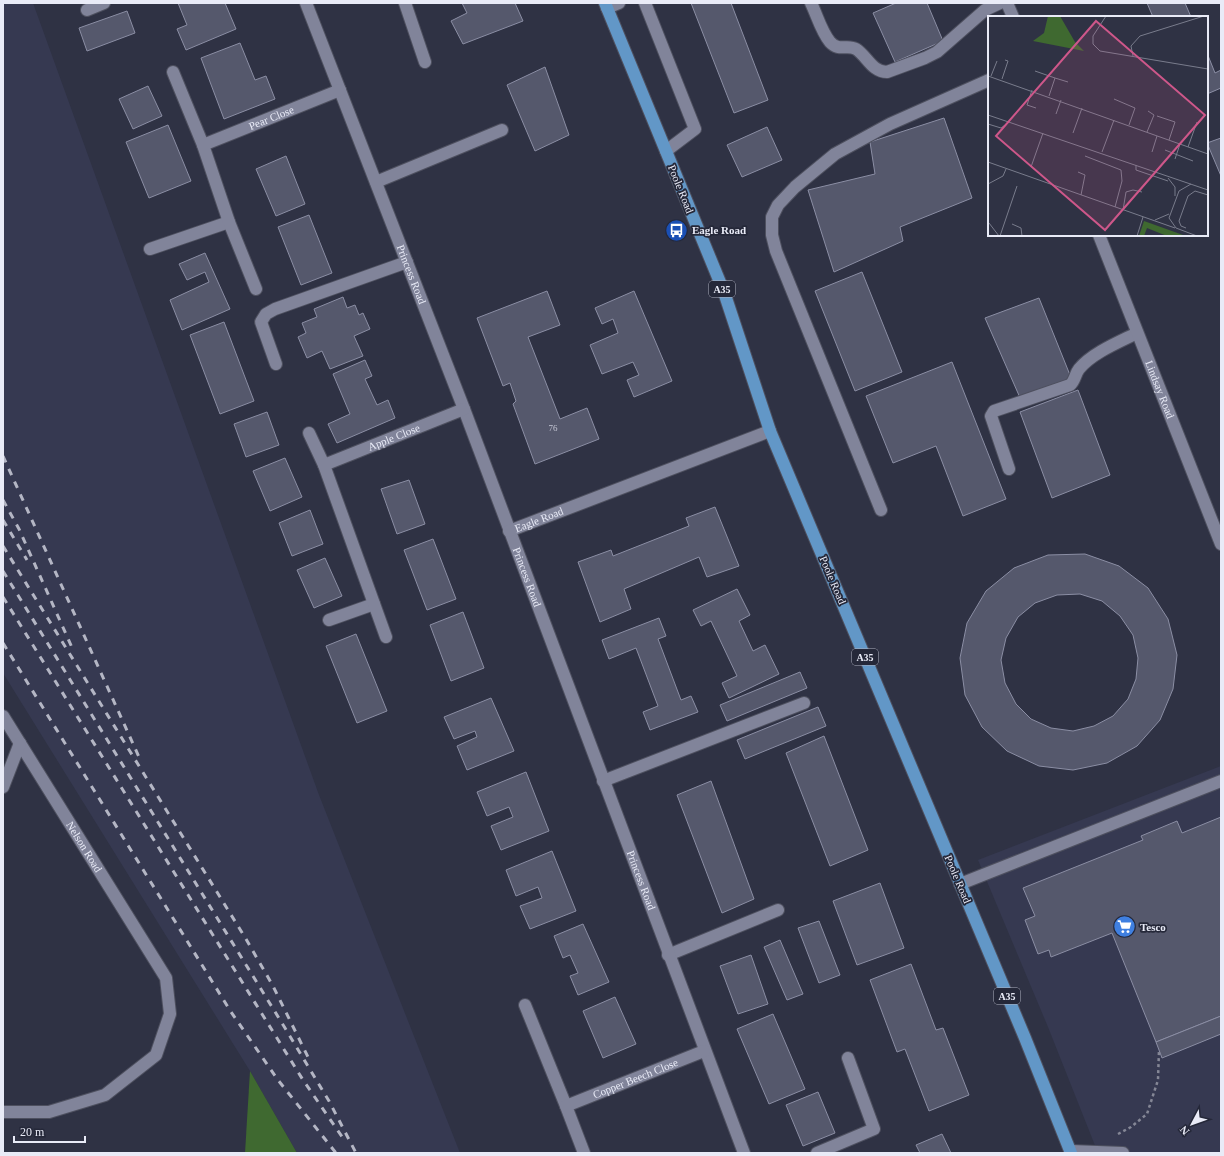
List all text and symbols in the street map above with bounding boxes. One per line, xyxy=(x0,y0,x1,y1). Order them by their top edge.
inset map xyxy=(988,16,1208,236)
street label: Pear Close xyxy=(247,103,296,132)
street label: Poole Road xyxy=(666,163,696,215)
bus stop icon: Eagle Road xyxy=(664,217,690,243)
place label: Eagle Road xyxy=(692,224,746,236)
street label: Princess Road xyxy=(395,243,429,306)
road number: A35 xyxy=(709,281,735,297)
street label: Lindsay Road xyxy=(1143,359,1177,421)
street label: Apple Close xyxy=(366,421,422,453)
house number: 76 xyxy=(549,423,558,433)
street label: Eagle Road xyxy=(513,505,565,534)
street label: Princess Road xyxy=(511,545,544,609)
street label: Poole Road xyxy=(818,554,849,606)
road number: A35 xyxy=(852,649,878,665)
street label: Nelson Road xyxy=(64,819,105,875)
street label: Princess Road xyxy=(625,849,658,912)
street label: Poole Road xyxy=(943,853,974,905)
supermarket icon: Tesco xyxy=(1111,914,1137,940)
place label: Tesco xyxy=(1140,921,1166,933)
road number: A35 xyxy=(994,988,1020,1004)
street label: Copper Beech Close xyxy=(591,1056,680,1101)
north arrow xyxy=(1172,1104,1212,1144)
scale bar xyxy=(14,1118,85,1144)
text: N xyxy=(1177,1124,1192,1137)
text: 20 m xyxy=(20,1125,45,1139)

